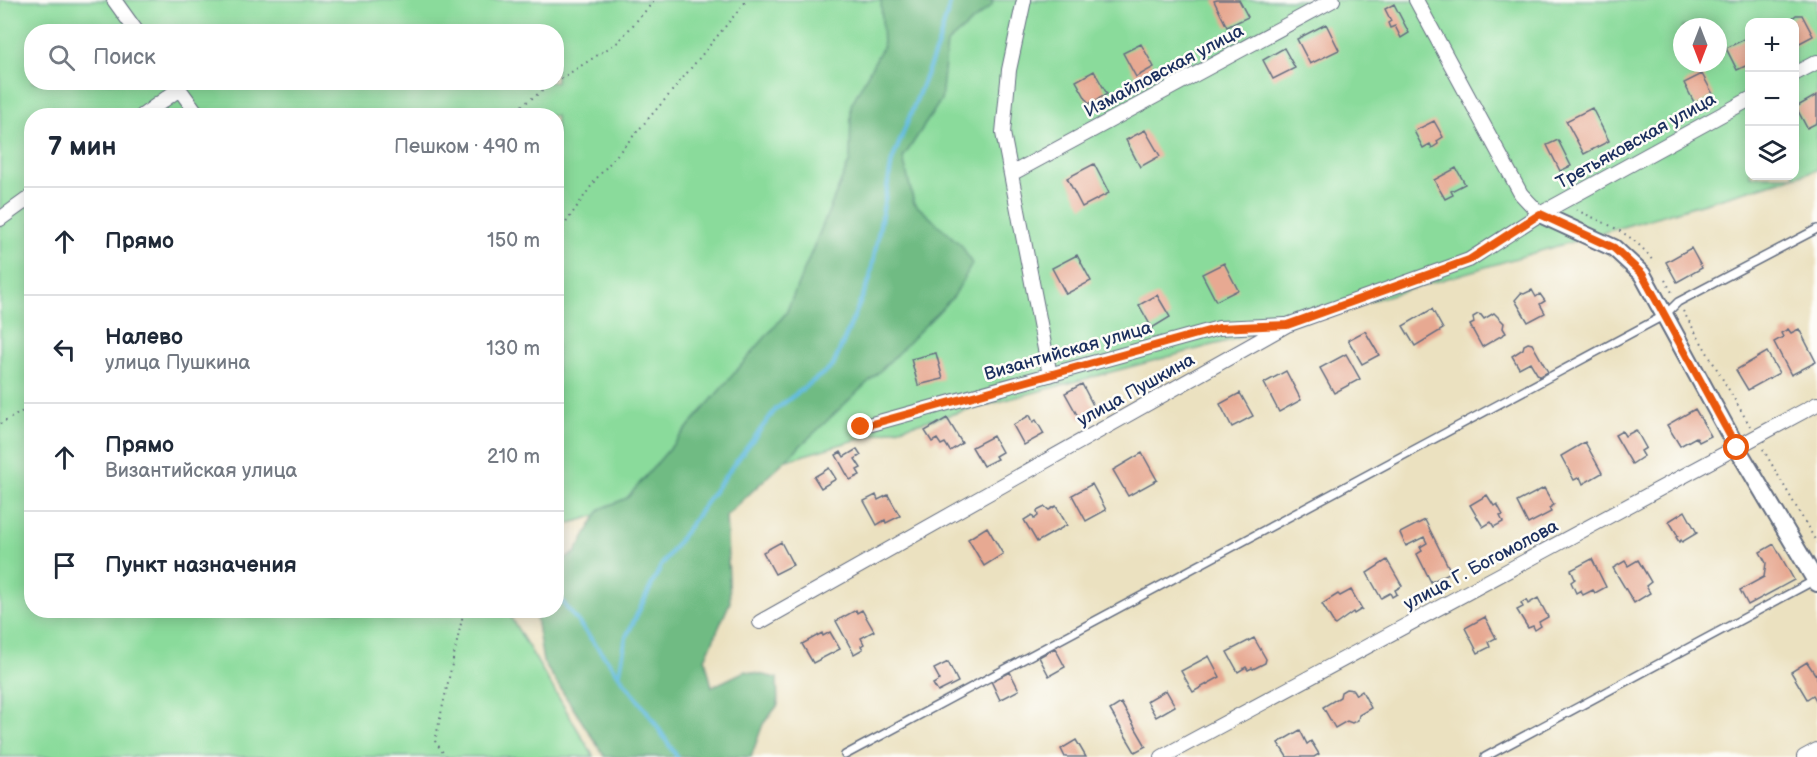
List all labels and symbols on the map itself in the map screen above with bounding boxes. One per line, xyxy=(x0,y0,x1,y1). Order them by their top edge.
north arrow xyxy=(1673,18,1727,72)
street label: Измайловская улица xyxy=(1081,20,1247,122)
street label: Третьяковская улица xyxy=(1552,88,1720,194)
street label: Византийская улица xyxy=(982,317,1154,385)
street label: улица Пушкина xyxy=(1074,349,1199,431)
route end xyxy=(847,413,873,439)
route start xyxy=(1723,434,1749,460)
street label: улица Г. Богомолова xyxy=(1400,515,1562,615)

